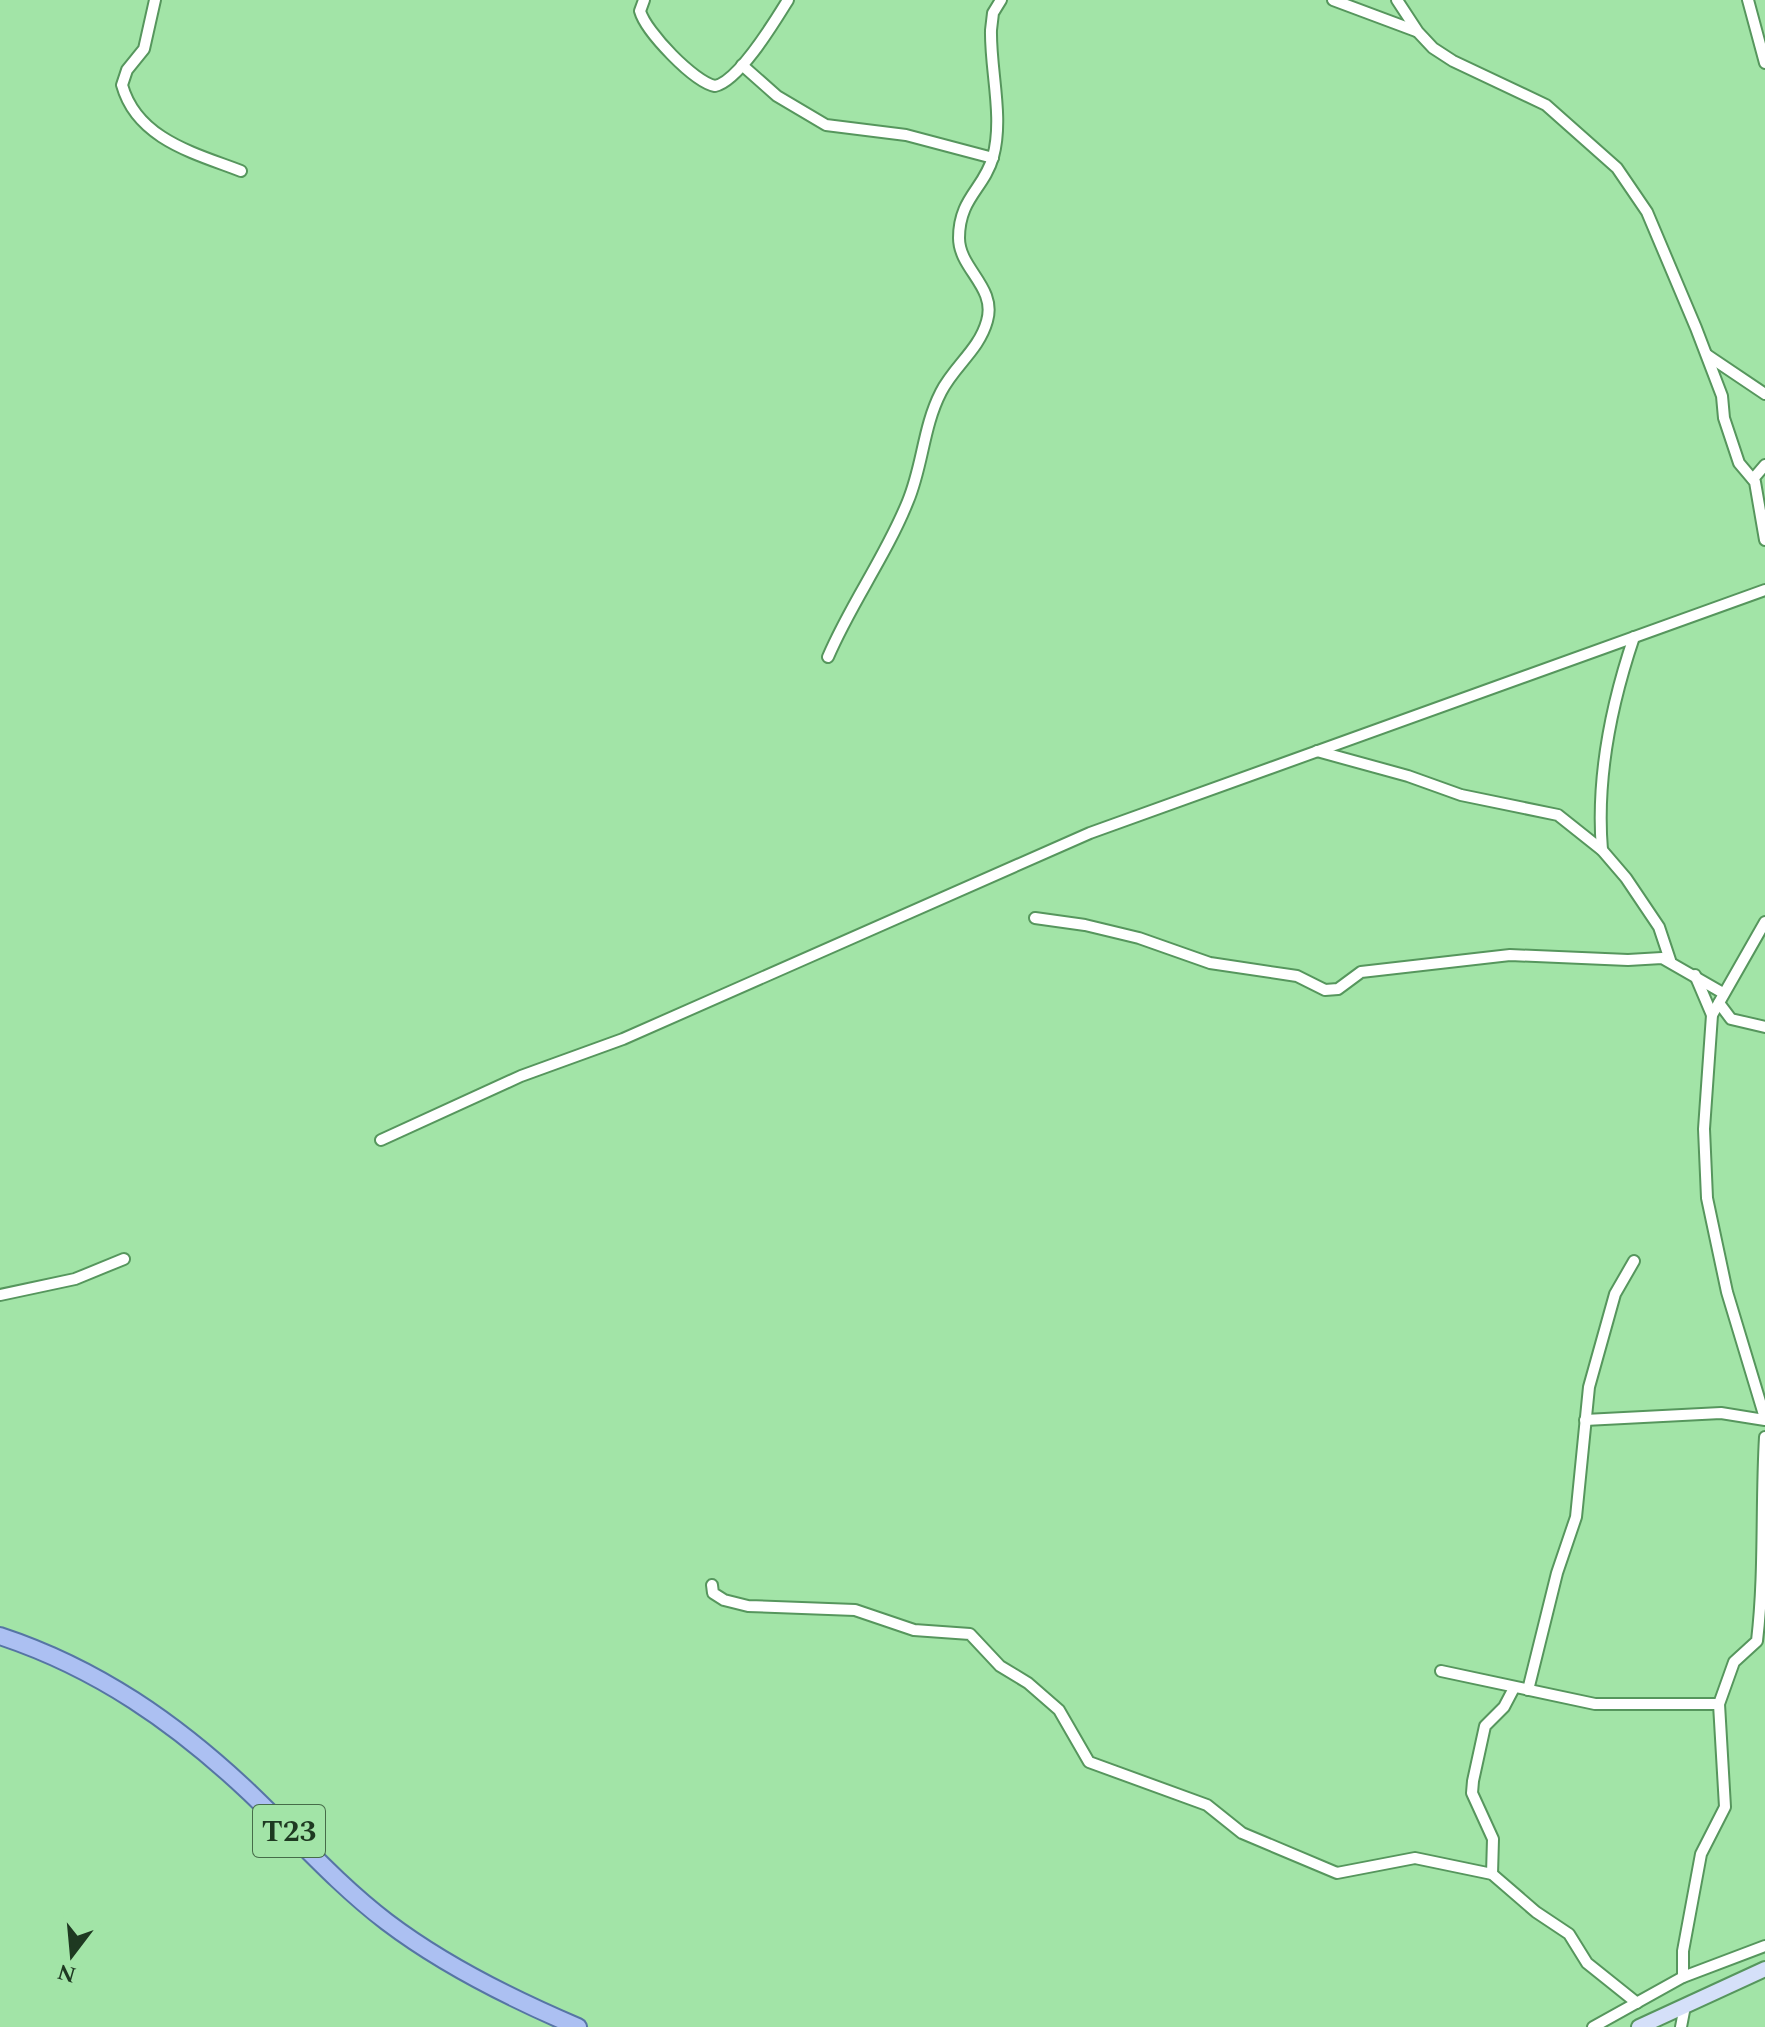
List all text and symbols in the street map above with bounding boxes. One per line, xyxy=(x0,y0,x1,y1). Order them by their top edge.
road number: T23 xyxy=(253,1805,325,1857)
north arrow xyxy=(32,1915,112,1995)
text: N xyxy=(54,1954,80,1991)

